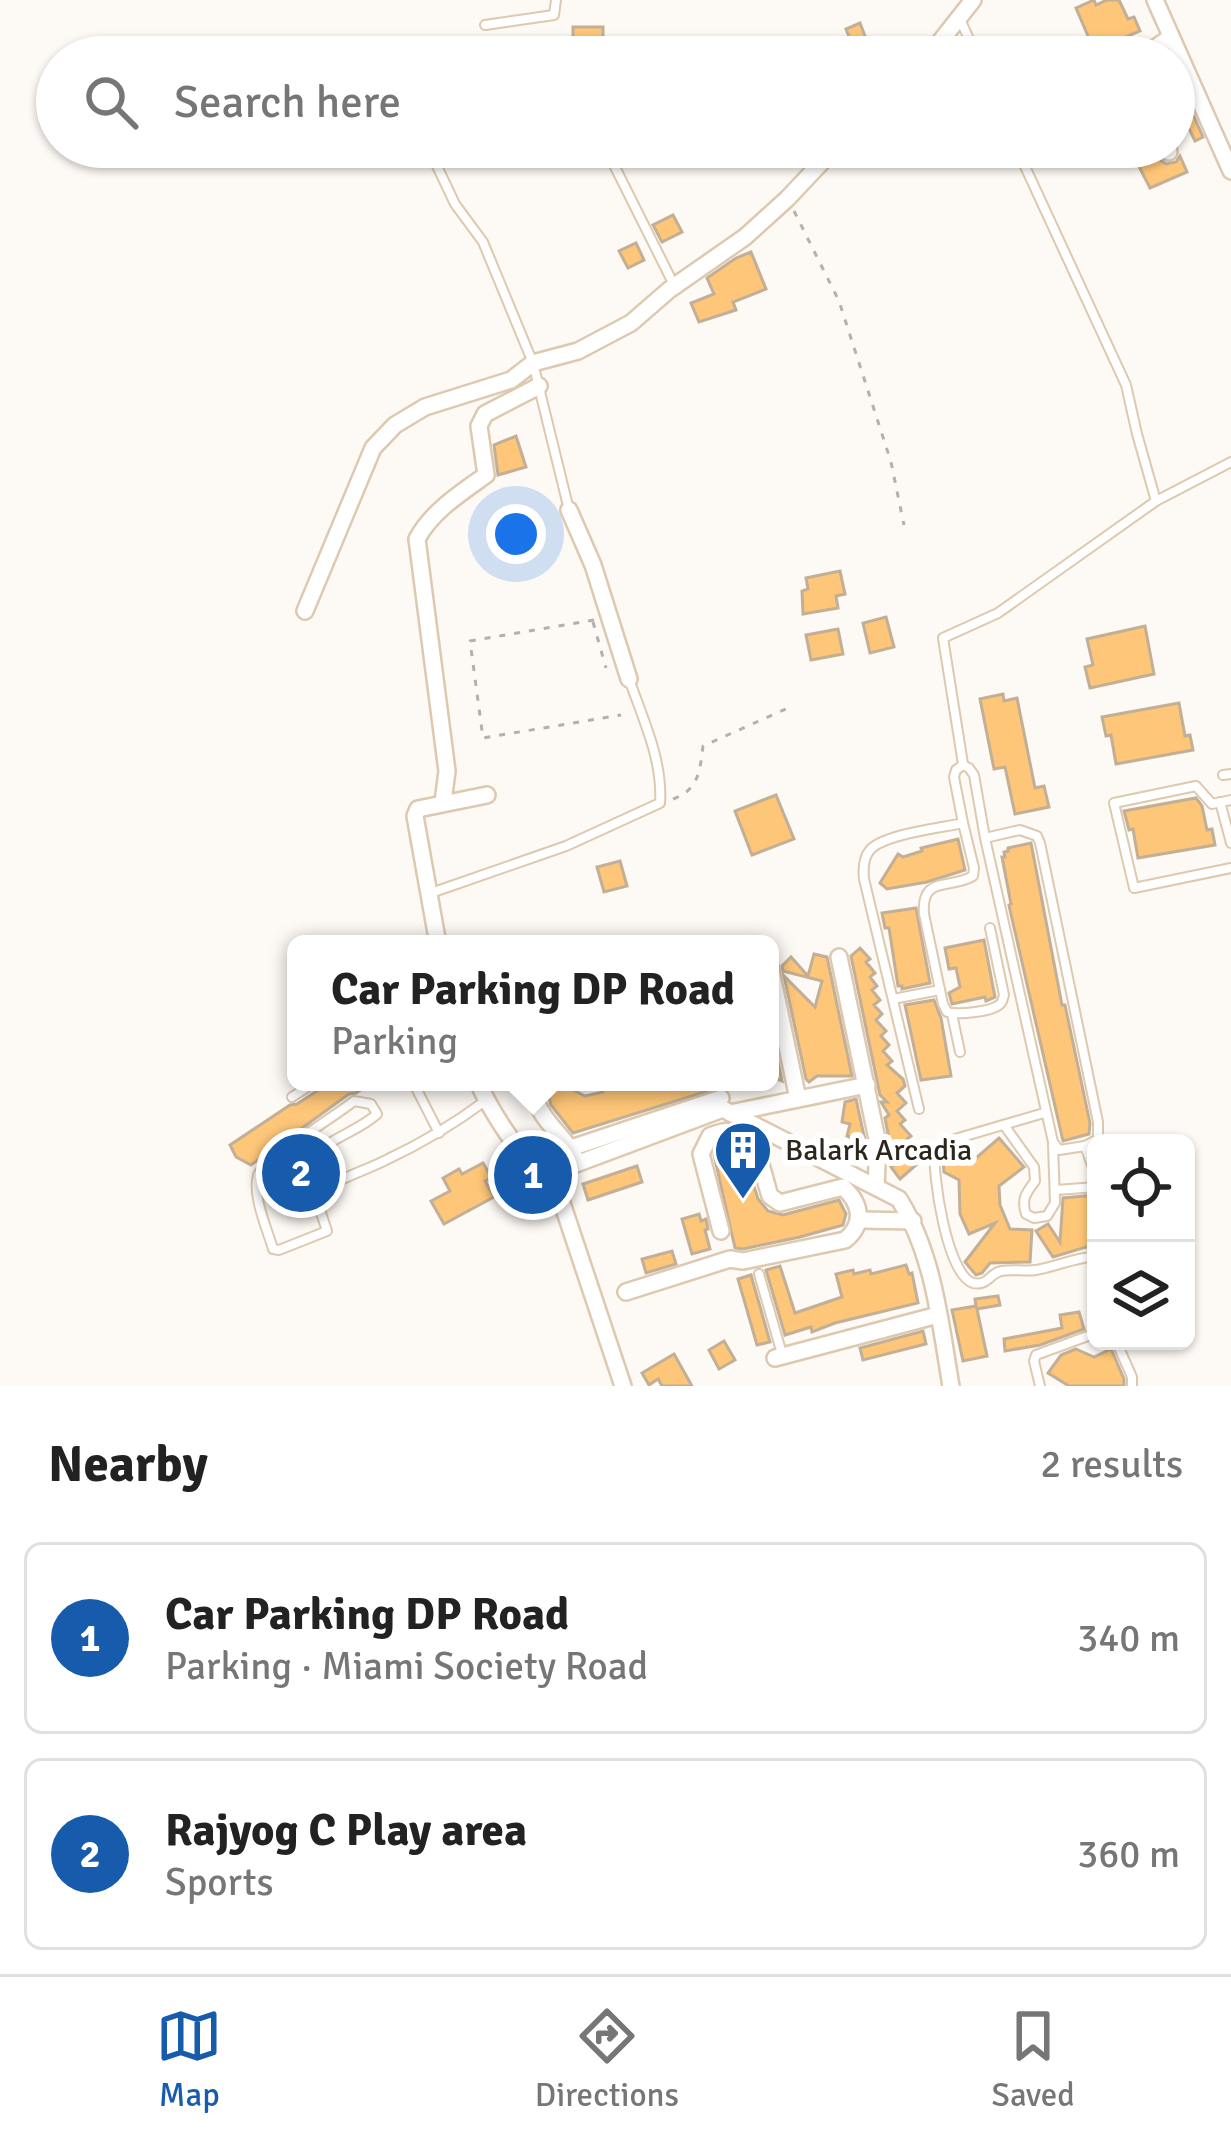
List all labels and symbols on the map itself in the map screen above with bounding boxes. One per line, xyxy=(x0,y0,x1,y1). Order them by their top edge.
your location xyxy=(486,504,546,564)
building icon: Balark Arcadia xyxy=(712,1119,774,1201)
pin: 2 xyxy=(262,1128,340,1218)
pin: 1 xyxy=(494,1130,572,1220)
place label: Balark Arcadia xyxy=(785,1132,972,1169)

